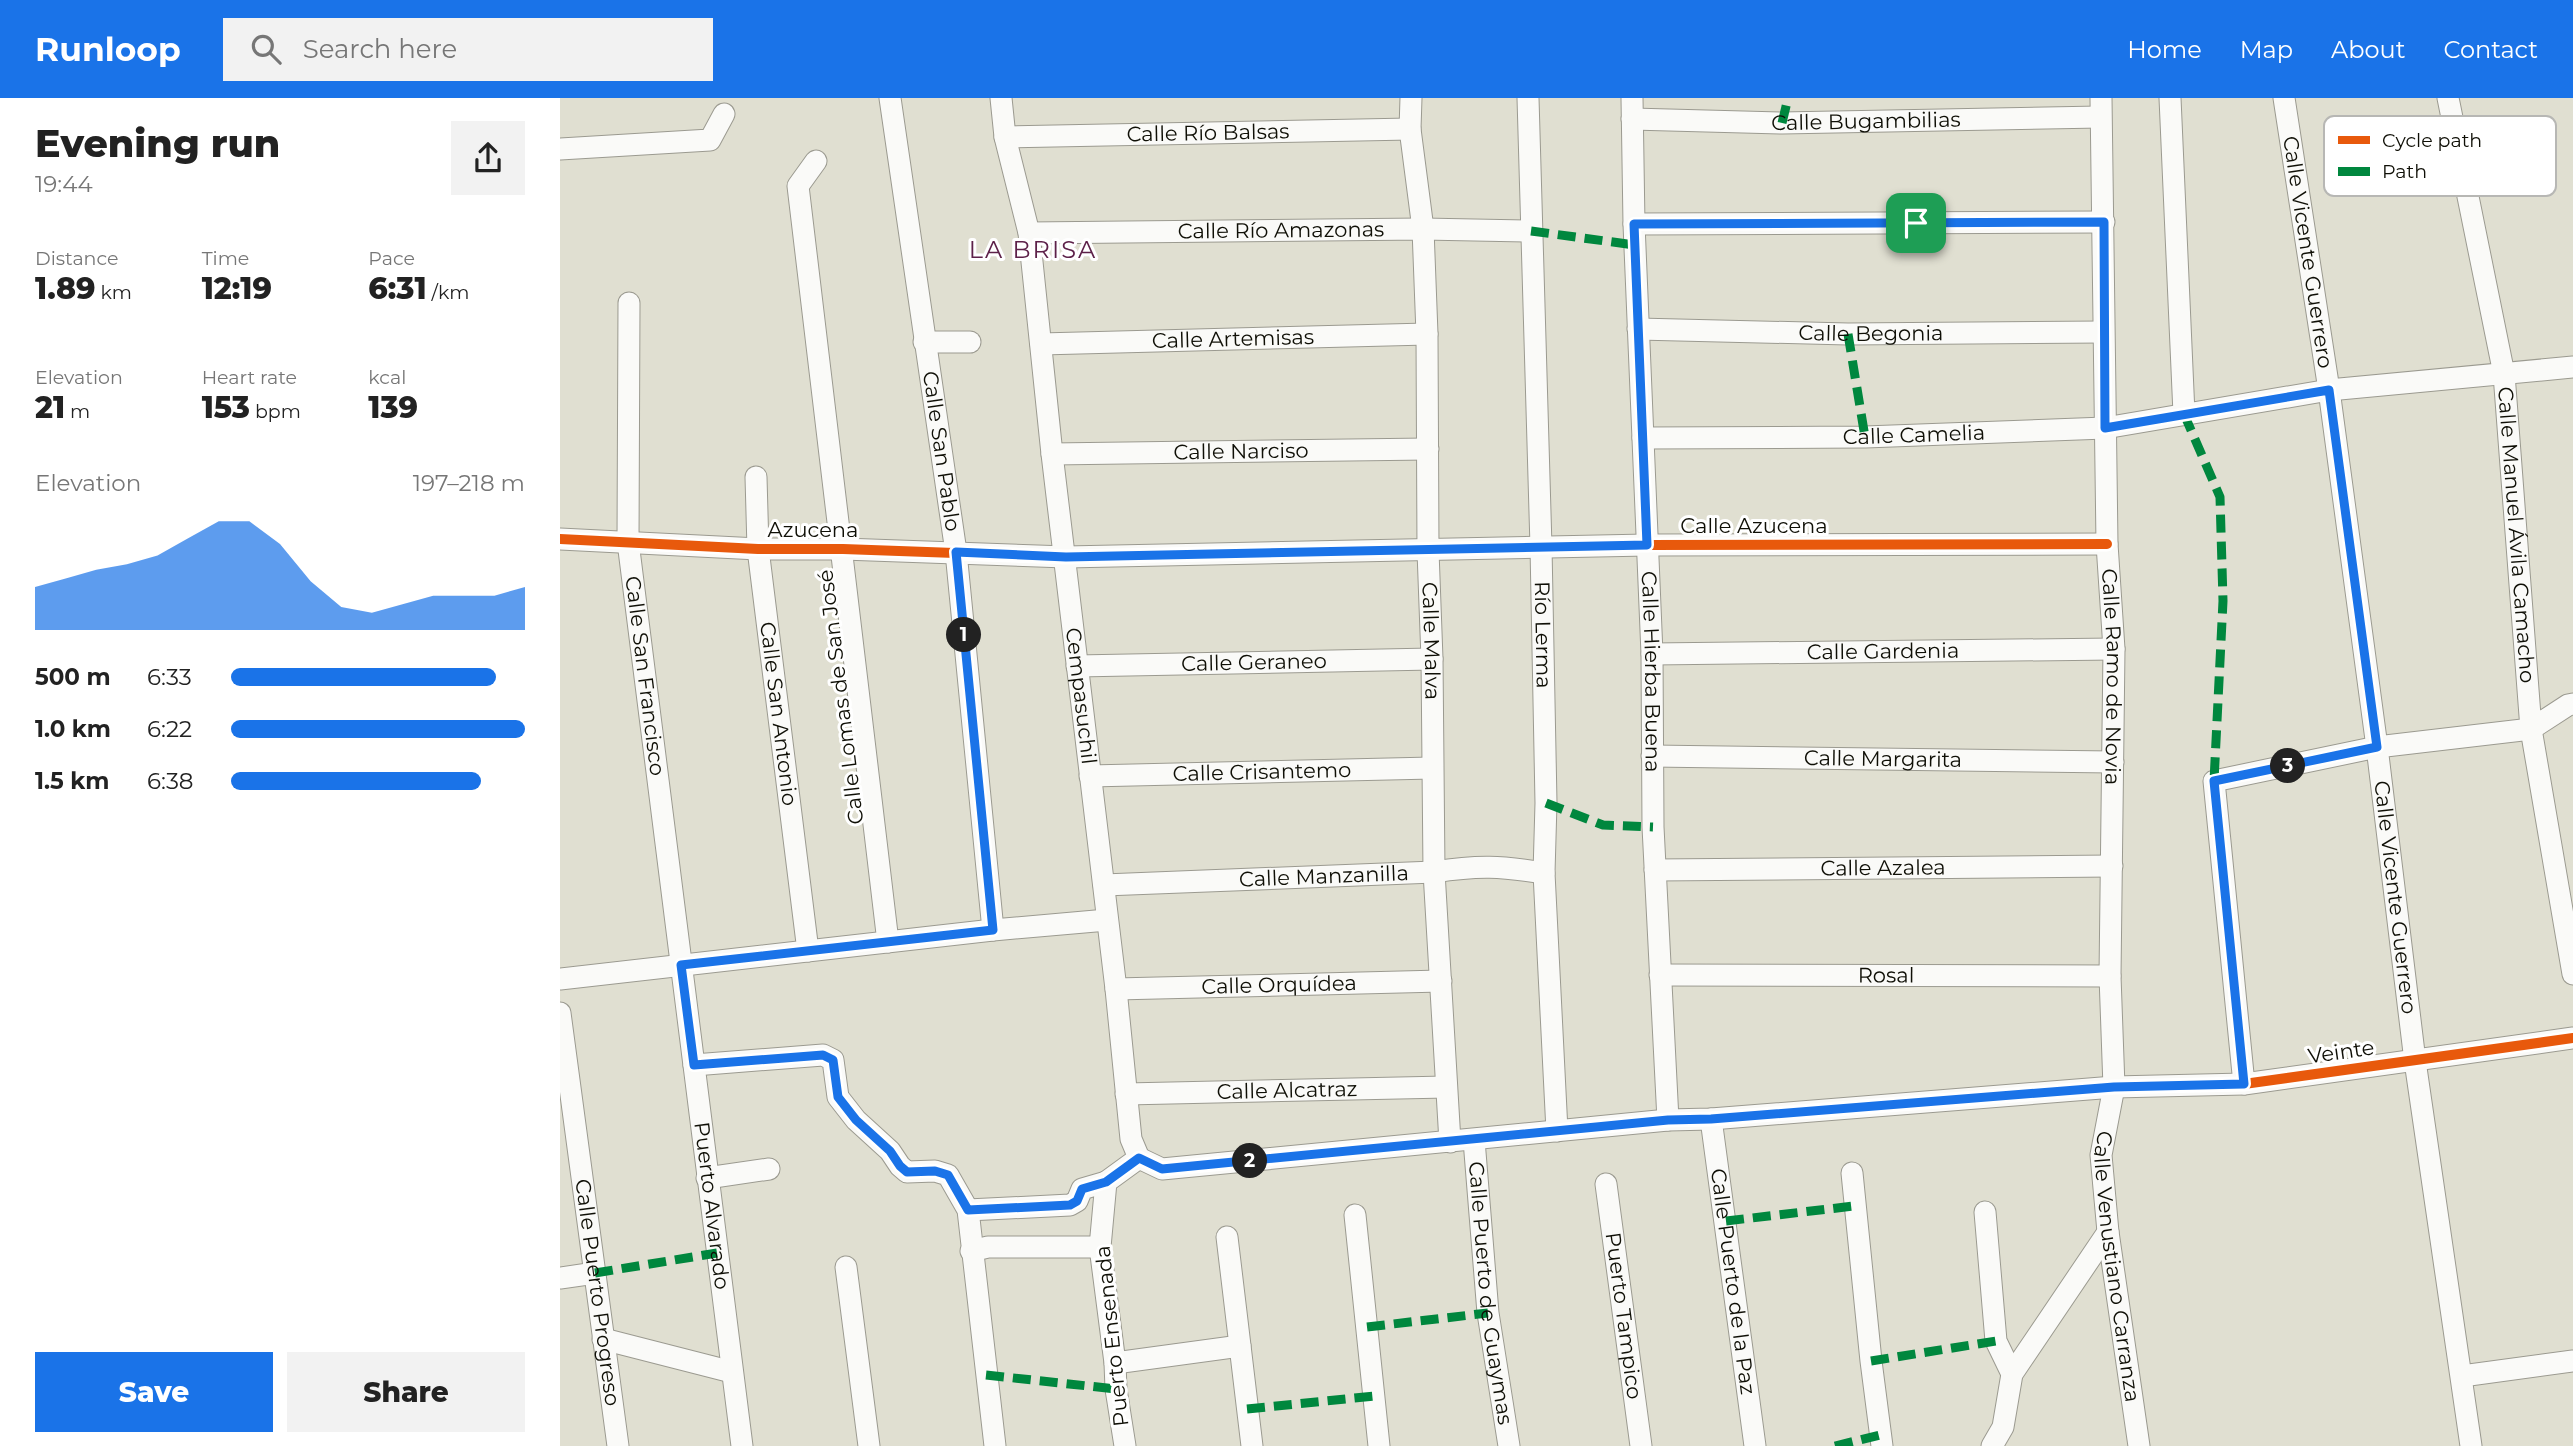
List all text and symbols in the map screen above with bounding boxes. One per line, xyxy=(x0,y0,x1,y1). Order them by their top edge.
search box xyxy=(223,18,713,81)
text: Runloop xyxy=(35,29,181,69)
icon: search xyxy=(247,30,285,68)
text: Search here xyxy=(303,33,457,65)
text: Home xyxy=(2127,35,2202,64)
text: Map xyxy=(2240,35,2293,64)
text: About xyxy=(2331,35,2405,64)
text: Contact xyxy=(2443,35,2538,64)
street label: Calle Bugambilias xyxy=(1771,107,1961,135)
legend xyxy=(2324,116,2556,196)
street label: Calle Río Balsas xyxy=(1126,118,1290,147)
text: Evening run xyxy=(35,120,280,167)
button: share xyxy=(451,121,525,195)
text: Cycle path xyxy=(2382,129,2482,152)
street label: Calle Vicente Guerrero xyxy=(2278,134,2339,370)
text: Path xyxy=(2382,160,2427,183)
text: 19:44 xyxy=(35,170,93,198)
pin xyxy=(1886,193,1946,253)
icon: arrive xyxy=(1897,204,1935,242)
street label: Calle Río Amazonas xyxy=(1178,216,1384,243)
district label: LA BRISA xyxy=(969,235,1097,264)
text: Distance xyxy=(35,247,118,270)
text: Time xyxy=(202,247,249,270)
text: Pace xyxy=(368,247,415,270)
text: 1.89 xyxy=(35,270,95,307)
text: 12:19 xyxy=(202,270,272,307)
text: 6:31 xyxy=(368,270,427,307)
text: km xyxy=(95,281,132,304)
text: /km xyxy=(427,281,469,304)
street label: Calle Begonia xyxy=(1798,320,1944,346)
street label: Calle Artemisas xyxy=(1152,324,1314,353)
text: Elevation xyxy=(35,366,123,389)
text: Heart rate xyxy=(202,366,297,389)
text: kcal xyxy=(368,366,406,389)
street label: Calle San Pablo xyxy=(918,369,966,533)
street label: Calle Manuel Ávila Camacho xyxy=(2493,386,2540,684)
text: 21 xyxy=(35,389,65,426)
text: 153 xyxy=(202,389,250,426)
text: 139 xyxy=(368,389,418,426)
text: m xyxy=(65,400,90,423)
text: bpm xyxy=(250,400,301,423)
street label: Calle Camelia xyxy=(1843,420,1986,449)
street label: Calle Narciso xyxy=(1173,438,1309,464)
text: Elevation xyxy=(35,469,141,497)
text: 197–218 m xyxy=(413,469,525,497)
street label: Calle Azucena xyxy=(1680,513,1828,538)
street label: Azucena xyxy=(768,517,858,542)
street label: Calle Lomas de San José xyxy=(812,568,869,826)
street label: Calle Ramo de Novia xyxy=(2097,568,2127,785)
street label: Calle Hierba Buena xyxy=(1637,570,1666,773)
street label: Calle San Francisco xyxy=(620,574,670,777)
street label: Calle Malva xyxy=(1417,581,1445,700)
street label: Río Lerma xyxy=(1530,581,1557,689)
pin: 1 xyxy=(946,618,982,652)
street label: Calle San Antonio xyxy=(755,620,803,807)
text: 1 xyxy=(960,623,967,646)
street label: Cempasuchil xyxy=(1061,626,1102,766)
street label: Calle Gardenia xyxy=(1807,638,1959,664)
street label: Calle Geraneo xyxy=(1181,648,1327,676)
text: 500 m xyxy=(35,663,111,691)
text: 6:33 xyxy=(147,663,192,691)
text: 1.0 km xyxy=(35,715,111,743)
text: 6:22 xyxy=(147,715,192,743)
street label: Calle Margarita xyxy=(1804,745,1962,772)
pin: 3 xyxy=(2270,748,2306,784)
text: 3 xyxy=(2282,754,2293,777)
street label: Calle Crisantemo xyxy=(1172,757,1351,786)
text: 1.5 km xyxy=(35,767,109,795)
text: 6:38 xyxy=(147,767,194,795)
street label: Calle Vicente Guerrero xyxy=(2369,779,2422,1015)
street label: Calle Azalea xyxy=(1820,854,1946,881)
street label: Calle Manzanilla xyxy=(1238,860,1409,892)
street label: Rosal xyxy=(1858,962,1914,988)
street label: Calle Orquídea xyxy=(1201,970,1357,999)
street label: Veinte xyxy=(2306,1034,2376,1069)
street label: Calle Alcatraz xyxy=(1216,1076,1358,1104)
street label: Puerto Alvarado xyxy=(689,1120,735,1291)
street label: Calle Venustiano Carranza xyxy=(2089,1129,2146,1404)
pin: 2 xyxy=(1232,1144,1268,1178)
text: 2 xyxy=(1244,1149,1255,1172)
street label: Calle Puerto de Guaymas xyxy=(1464,1160,1518,1427)
street label: Calle Puerto de la Paz xyxy=(1706,1167,1761,1396)
street label: Calle Puerto Progreso xyxy=(570,1177,626,1407)
street label: Puerto Tampico xyxy=(1601,1231,1648,1401)
street label: Puerto Ensenada xyxy=(1090,1244,1133,1428)
button: Save xyxy=(35,1352,273,1432)
button: Share xyxy=(287,1352,525,1432)

